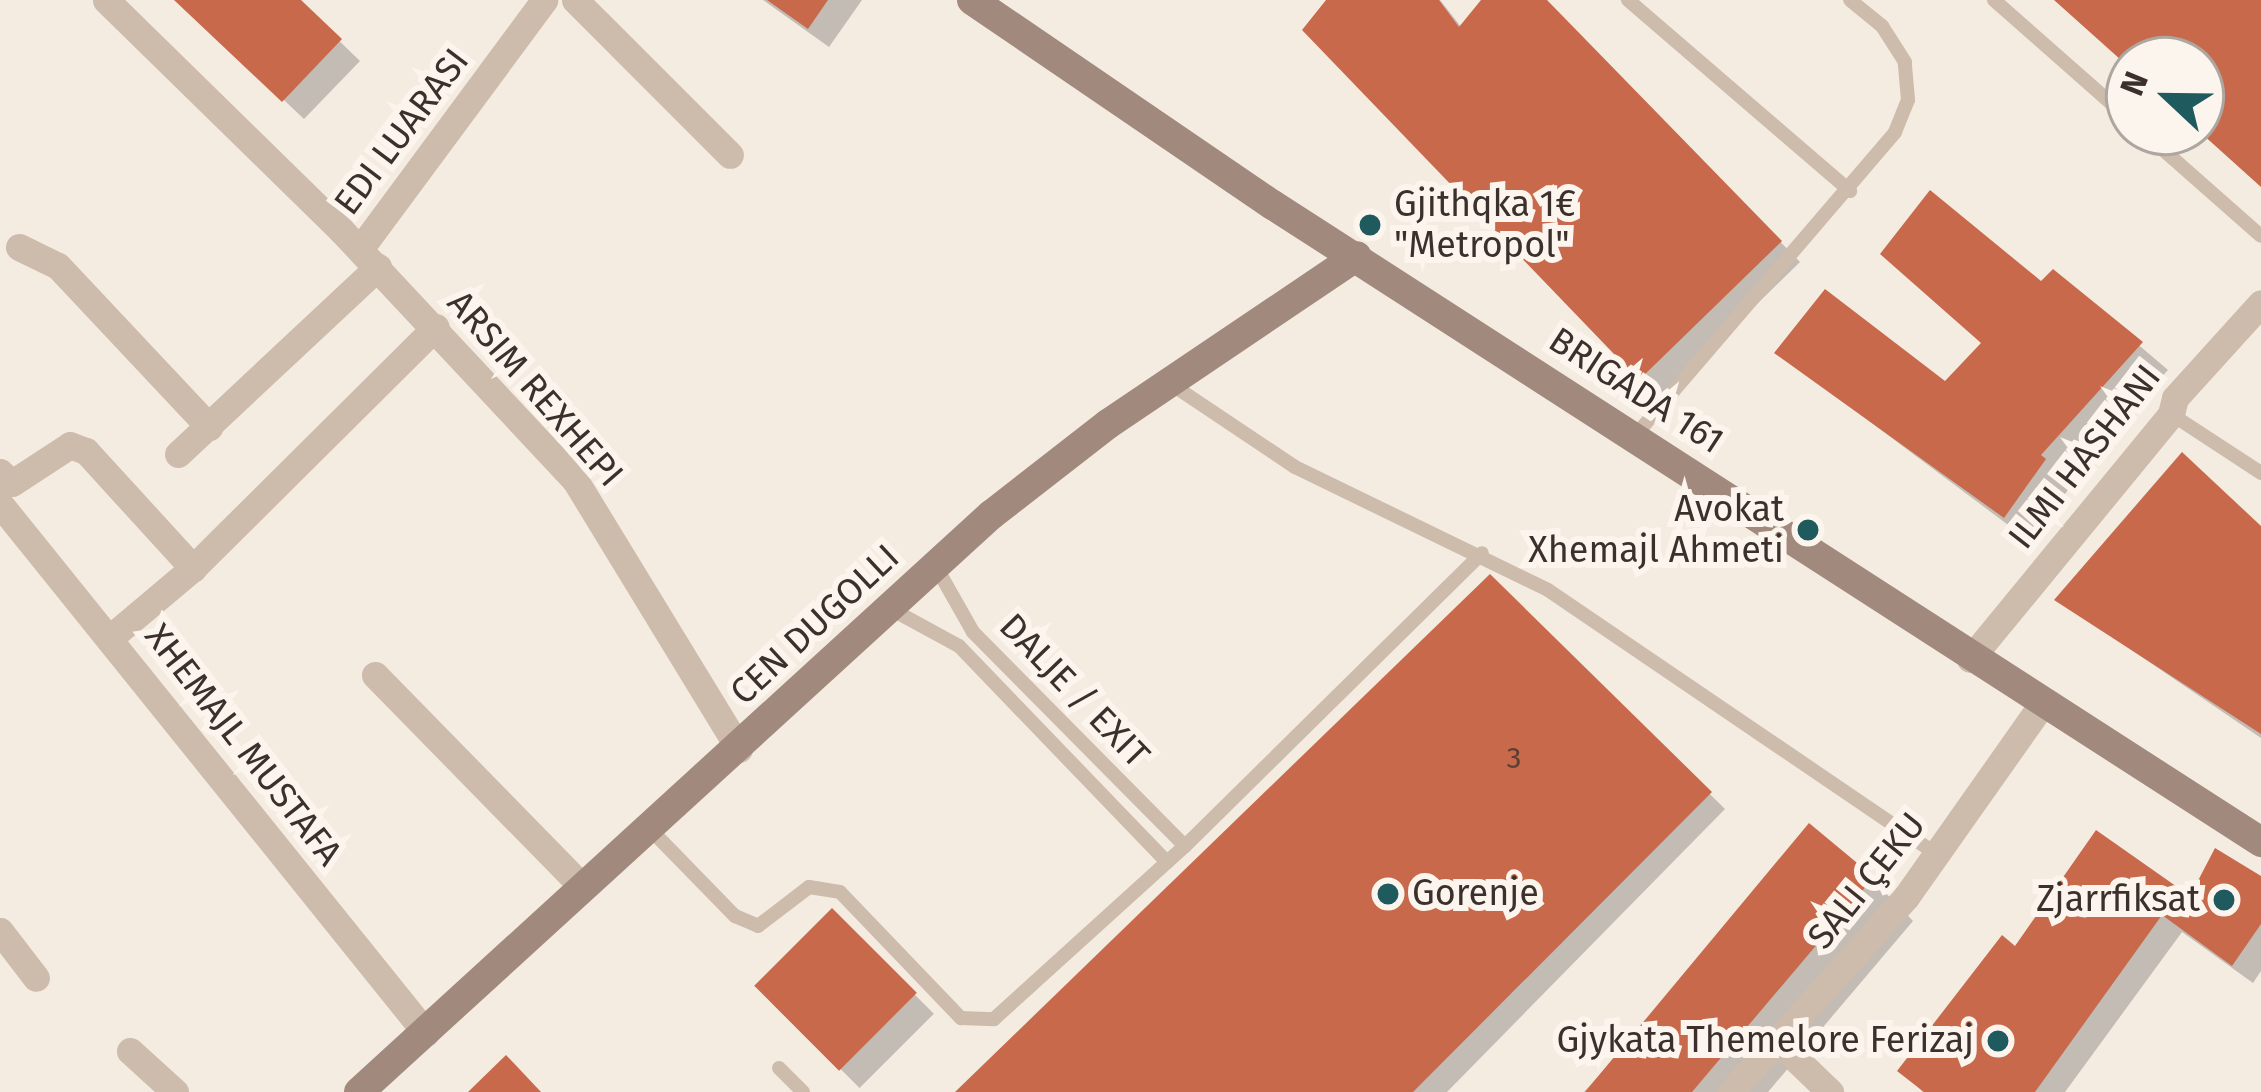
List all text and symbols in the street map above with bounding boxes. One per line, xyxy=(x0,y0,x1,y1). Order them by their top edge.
north arrow xyxy=(2105,36,2225,156)
street label: EDI LUARASI xyxy=(326,41,478,223)
text: N xyxy=(2112,66,2157,101)
place label: Gjithqka 1€ "Metropol" xyxy=(1394,182,1576,267)
marker: Gjithqka 1€ "Metropol" xyxy=(1357,212,1383,238)
street label: ARSIM REXHEPI xyxy=(438,282,632,496)
street label: BRIGADA 161 xyxy=(1541,319,1731,463)
street label: ILMI HASHANI xyxy=(2000,356,2170,558)
place label: Avokat Xhemajl Ahmeti xyxy=(1528,487,1784,572)
marker: Avokat Xhemajl Ahmeti xyxy=(1795,517,1821,543)
street label: CEN DUGOLLI xyxy=(722,536,908,714)
street label: DALJE / EXIT xyxy=(990,605,1158,777)
street label: XHEMAJL MUSTAFA xyxy=(135,616,351,874)
house number: 3 xyxy=(1507,740,1521,776)
street label: SALI ÇEKU xyxy=(1799,804,1935,958)
place label: Gorenje xyxy=(1412,872,1539,916)
place label: Zjarrfiksat xyxy=(2036,878,2200,922)
marker: Gorenje xyxy=(1375,881,1401,907)
marker: Zjarrfiksat xyxy=(2211,887,2237,913)
place label: Gjykata Themelore Ferizaj xyxy=(1556,1019,1974,1063)
marker: Gjykata Themelore Ferizaj xyxy=(1985,1028,2011,1054)

